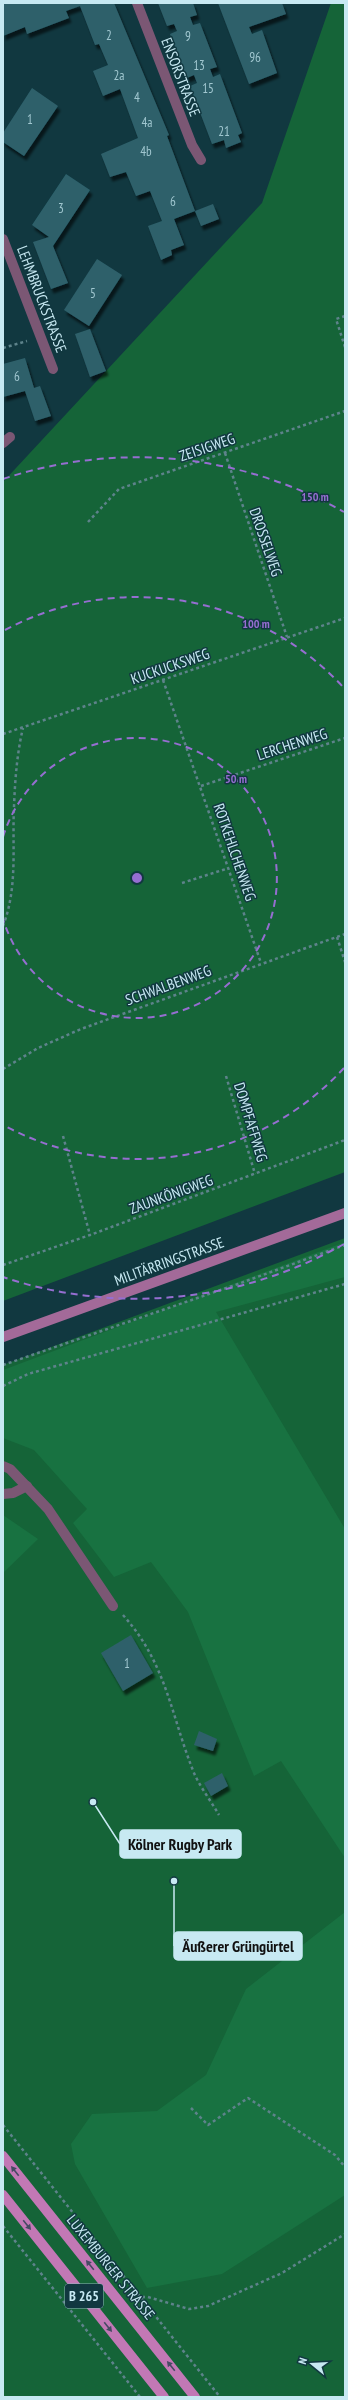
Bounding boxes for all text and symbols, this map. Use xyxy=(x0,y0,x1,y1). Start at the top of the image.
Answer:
house number: 2 xyxy=(106,27,112,44)
house number: 9 xyxy=(185,28,191,45)
street label: ENSORSTRASSE xyxy=(157,35,205,119)
house number: 96 xyxy=(249,49,261,66)
house number: 13 xyxy=(193,57,205,74)
house number: 2a xyxy=(113,67,125,84)
house number: 15 xyxy=(202,80,214,97)
house number: 4 xyxy=(134,89,140,106)
house number: 1 xyxy=(27,111,33,128)
house number: 4a xyxy=(141,114,153,131)
house number: 21 xyxy=(218,123,230,140)
house number: 4b xyxy=(140,143,152,160)
house number: 6 xyxy=(170,193,176,210)
house number: 3 xyxy=(58,200,64,217)
street label: LEHMBRUCKSTRASSE xyxy=(13,243,71,355)
house number: 5 xyxy=(90,285,96,302)
house number: 6 xyxy=(14,368,20,385)
street label: ZEISIGWEG xyxy=(177,429,237,465)
text: 150 m xyxy=(301,489,329,504)
street label: DROSSELWEG xyxy=(245,505,287,579)
text: 100 m xyxy=(242,616,270,631)
street label: KUCKUCKSWEG xyxy=(128,644,212,688)
street label: LERCHENWEG xyxy=(254,724,330,764)
text: 50 m xyxy=(225,771,247,786)
street label: ROTKEHLCHENWEG xyxy=(209,801,261,903)
centre of rings xyxy=(130,871,144,885)
street label: SCHWALBENWEG xyxy=(123,961,213,1009)
street label: DOMPFAFFWEG xyxy=(230,1080,272,1164)
street label: ZAUNKÖNIGWEG xyxy=(127,1170,215,1218)
street label: MILITÄRRINGSTRASSE xyxy=(112,1232,226,1290)
house number: 1 xyxy=(124,1655,130,1672)
callout: Kölner Rugby Park xyxy=(120,1830,241,1858)
text: Kölner Rugby Park xyxy=(128,1834,233,1854)
callout: Äußerer Grüngürtel xyxy=(174,1932,302,1960)
text: Äußerer Grüngürtel xyxy=(181,1936,294,1956)
one-way arrow xyxy=(11,2165,19,2176)
street label: LUXEMBURGER STRASSE xyxy=(63,2211,159,2323)
one-way arrow xyxy=(23,2220,32,2231)
one-way arrow xyxy=(85,2259,94,2270)
road number: B 265 xyxy=(65,2284,103,2308)
one-way arrow xyxy=(104,2322,113,2333)
north arrow xyxy=(292,2344,332,2384)
text: N xyxy=(295,2356,310,2366)
one-way arrow xyxy=(166,2361,175,2372)

